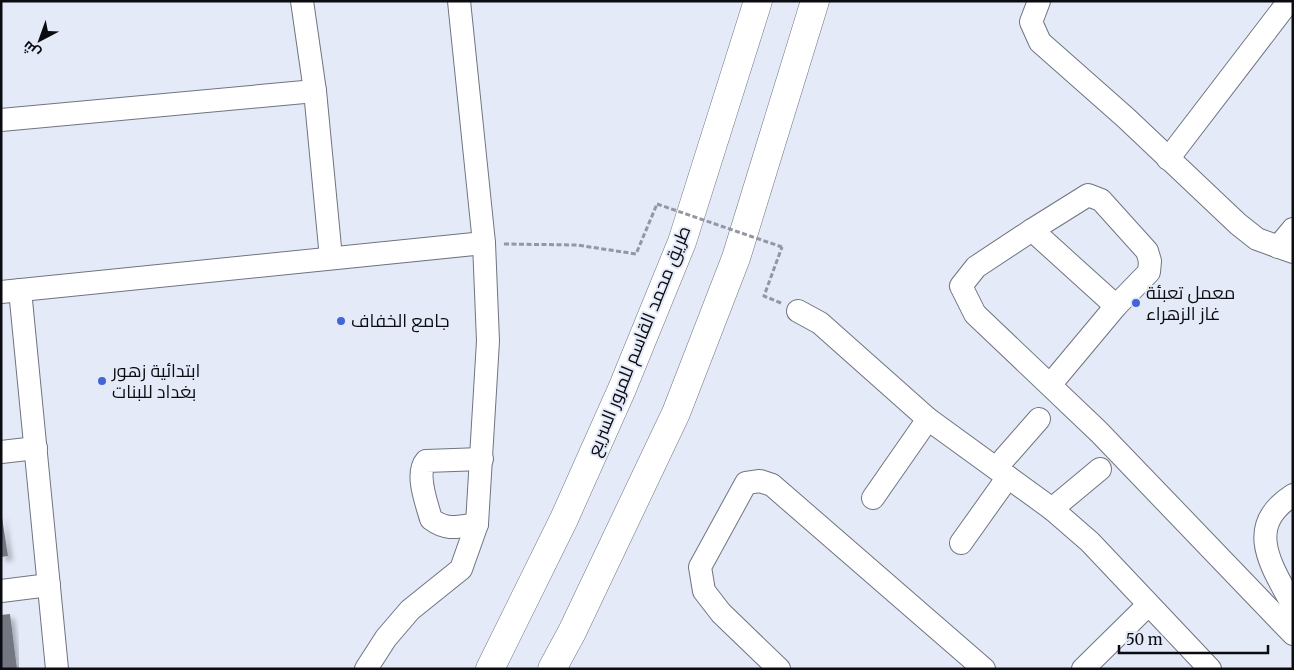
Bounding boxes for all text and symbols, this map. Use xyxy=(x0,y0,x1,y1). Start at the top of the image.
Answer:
north arrow xyxy=(15,15,65,65)
text: ش xyxy=(19,37,44,62)
street label: طريق محمد القاسم للمرور السريع xyxy=(582,222,696,460)
place label: معمل تعبئة غاز الزهراء xyxy=(1146,281,1235,325)
marker: معمل تعبئة غاز الزهراء xyxy=(1130,297,1142,309)
place label: جامع الخفاف xyxy=(351,309,450,333)
marker: جامع الخفاف xyxy=(335,315,347,327)
place label: ابتدائية زهور بغداد للبنات xyxy=(111,359,200,403)
marker: ابتدائية زهور بغداد للبنات xyxy=(96,375,108,387)
scale bar xyxy=(1119,622,1268,654)
text: 50 m xyxy=(1126,630,1163,649)

